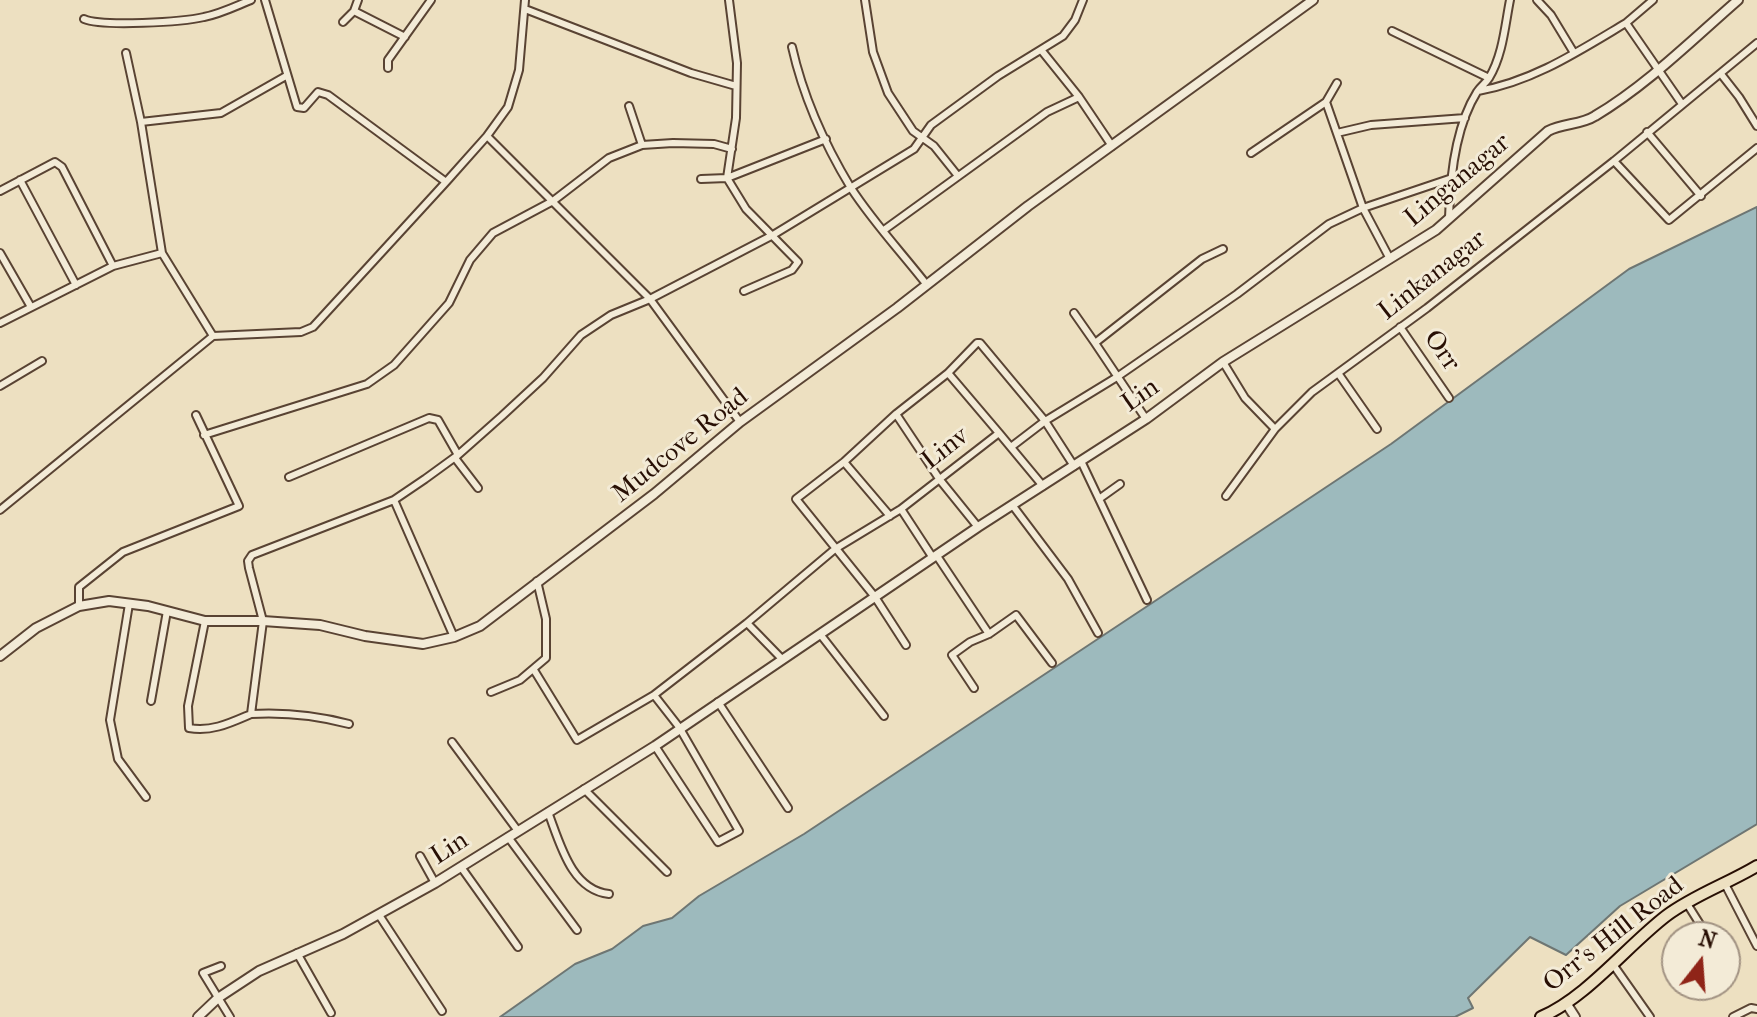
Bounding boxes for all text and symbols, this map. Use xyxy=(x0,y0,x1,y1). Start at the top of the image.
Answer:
street label: Linganagar xyxy=(1399,128,1517,234)
street label: Linkanagar xyxy=(1373,224,1493,328)
street label: Orr xyxy=(1416,325,1466,377)
street label: Lin xyxy=(1116,372,1166,420)
street label: Mudcove Road xyxy=(607,382,755,510)
street label: Linv xyxy=(916,421,976,477)
street label: Lin xyxy=(425,825,475,873)
street label: Orr’s Hill Road xyxy=(1538,871,1690,999)
north arrow xyxy=(1661,921,1741,1001)
text: N xyxy=(1696,925,1719,955)

